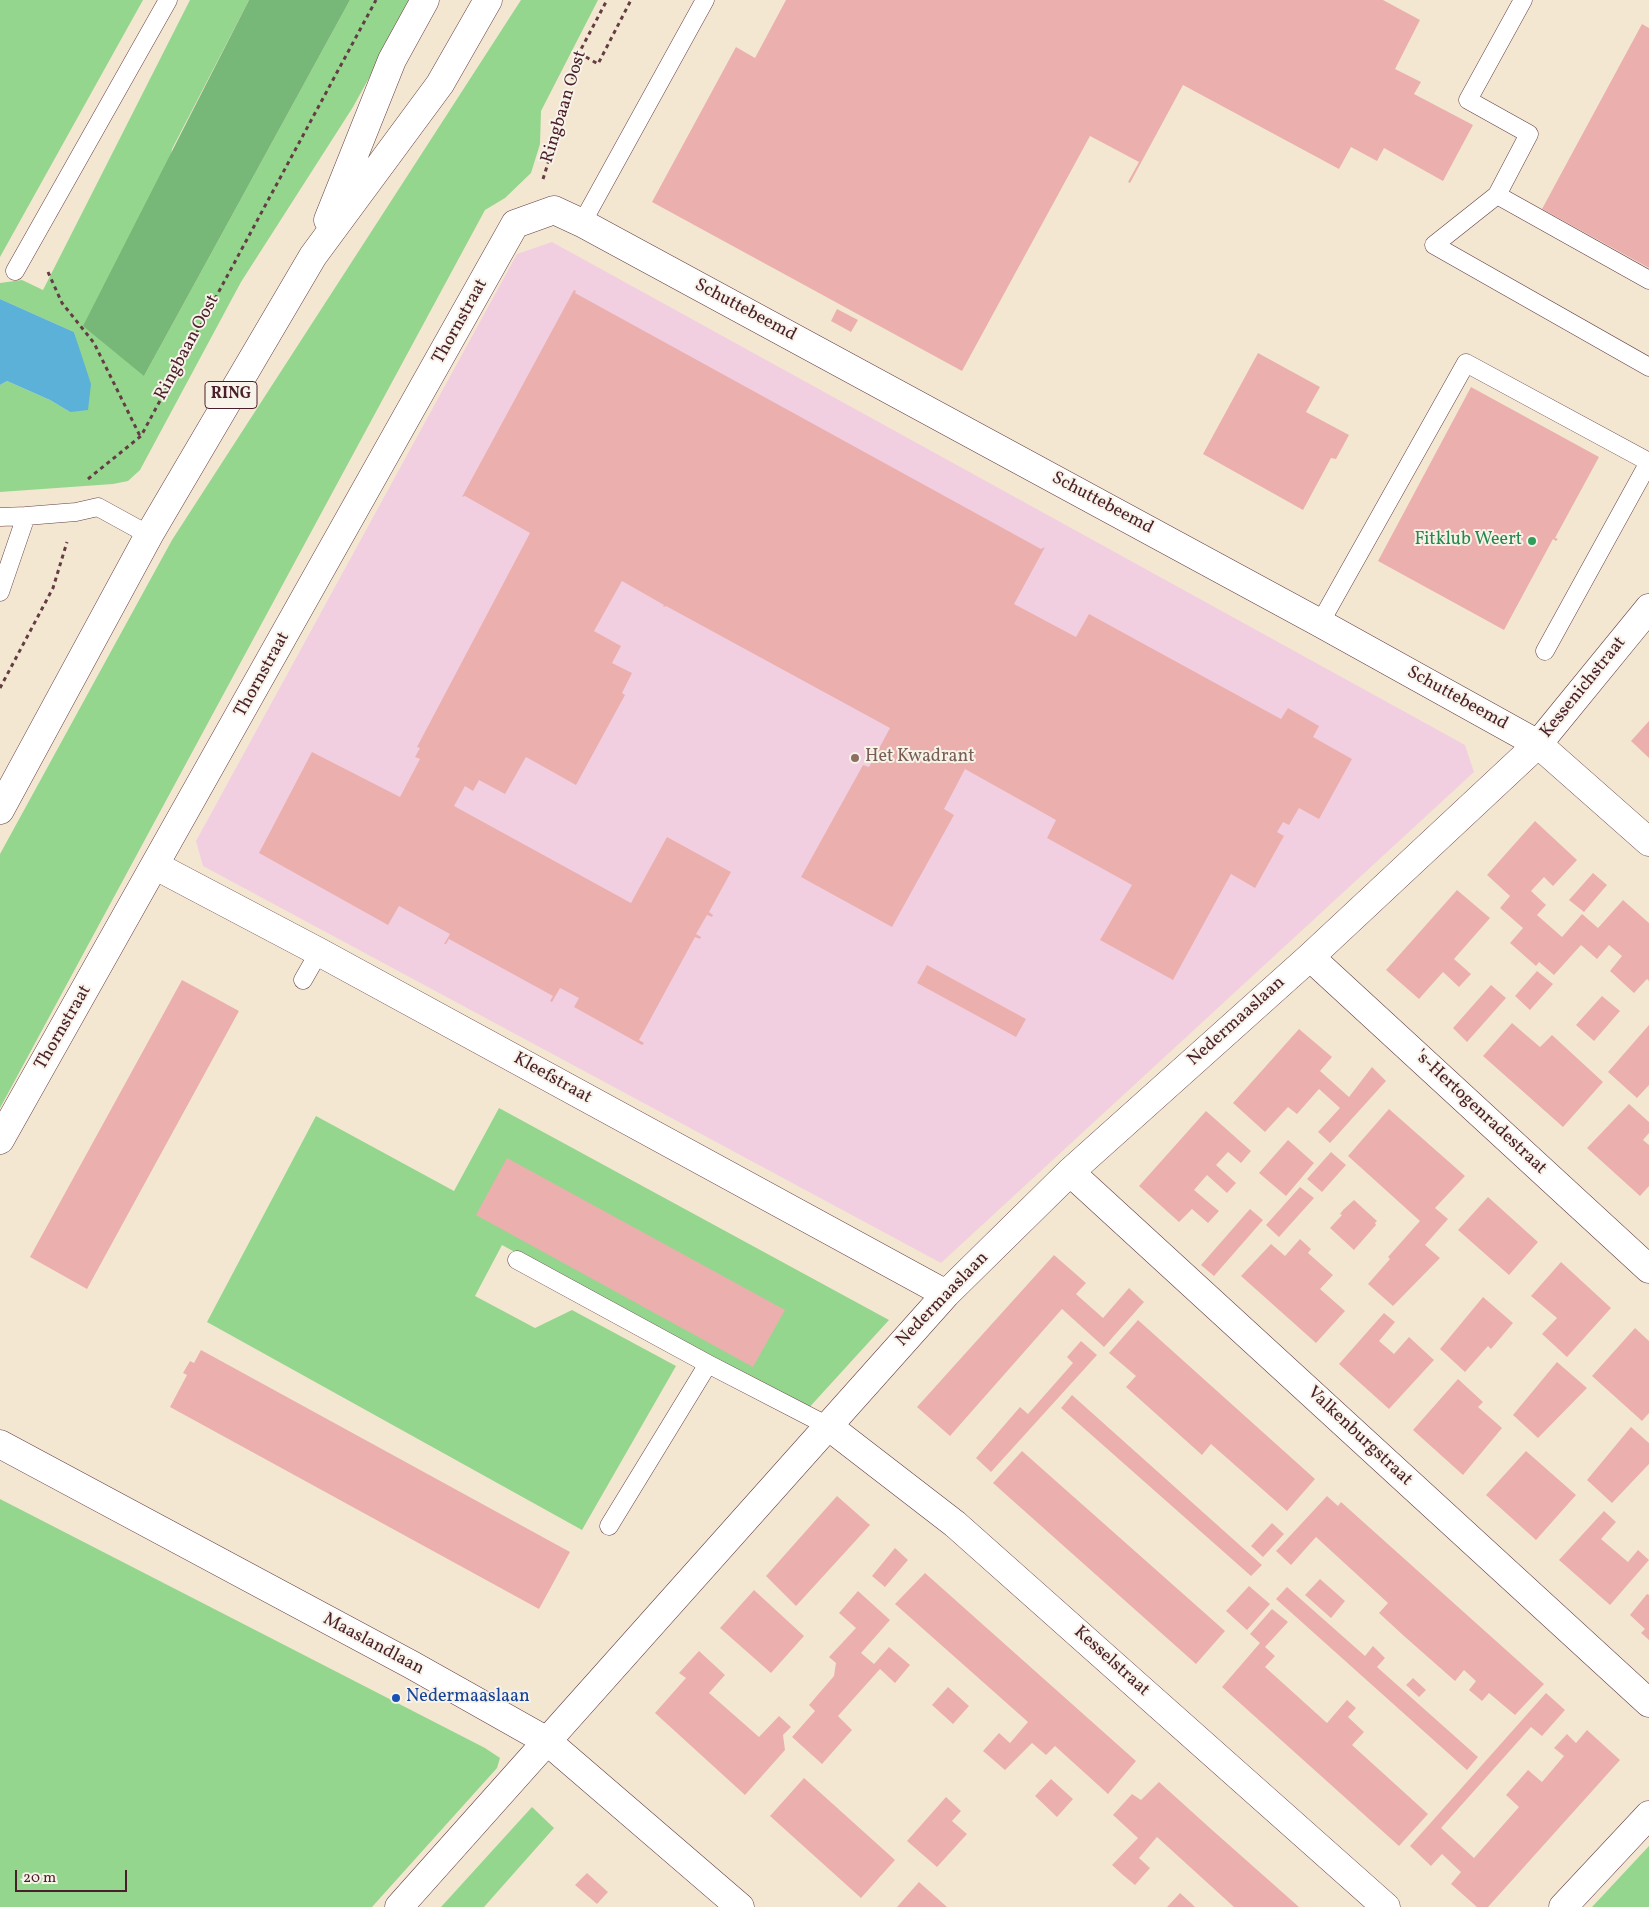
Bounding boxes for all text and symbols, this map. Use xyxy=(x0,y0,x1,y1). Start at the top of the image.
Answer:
street label: Ringbaan Oost xyxy=(538,48,592,166)
street label: Schuttebeemd xyxy=(690,275,800,347)
street label: Thornstraat xyxy=(429,276,493,368)
street label: Ringbaan Oost xyxy=(151,291,225,405)
road number: RING xyxy=(205,382,257,408)
street label: Schuttebeemd xyxy=(1047,468,1157,540)
place label: Fitklub Weert xyxy=(1414,530,1522,552)
marker: Fitklub Weert xyxy=(1526,535,1538,547)
street label: Thornstraat xyxy=(231,629,295,721)
street label: Kessenichstraat xyxy=(1537,633,1631,743)
street label: Schuttebeemd xyxy=(1403,662,1511,736)
place label: Het Kwadrant xyxy=(865,747,975,769)
marker: Het Kwadrant xyxy=(849,752,861,764)
street label: Nedermaaslaan xyxy=(1184,973,1290,1071)
street label: Thornstraat xyxy=(31,982,97,1074)
street label: 's-Hertogenradestraat xyxy=(1409,1046,1551,1180)
street label: Kleefstraat xyxy=(509,1049,595,1109)
street label: Nedermaaslaan xyxy=(892,1248,994,1352)
street label: Valkenburgstraat xyxy=(1302,1383,1416,1491)
street label: Maaslandlaan xyxy=(319,1609,427,1681)
street label: Kesselstraat xyxy=(1069,1622,1153,1702)
place label: Nedermaaslaan xyxy=(406,1687,530,1709)
marker: Nedermaaslaan xyxy=(390,1692,402,1704)
scale bar xyxy=(18,1860,130,1892)
text: 20 m xyxy=(23,1868,56,1889)

